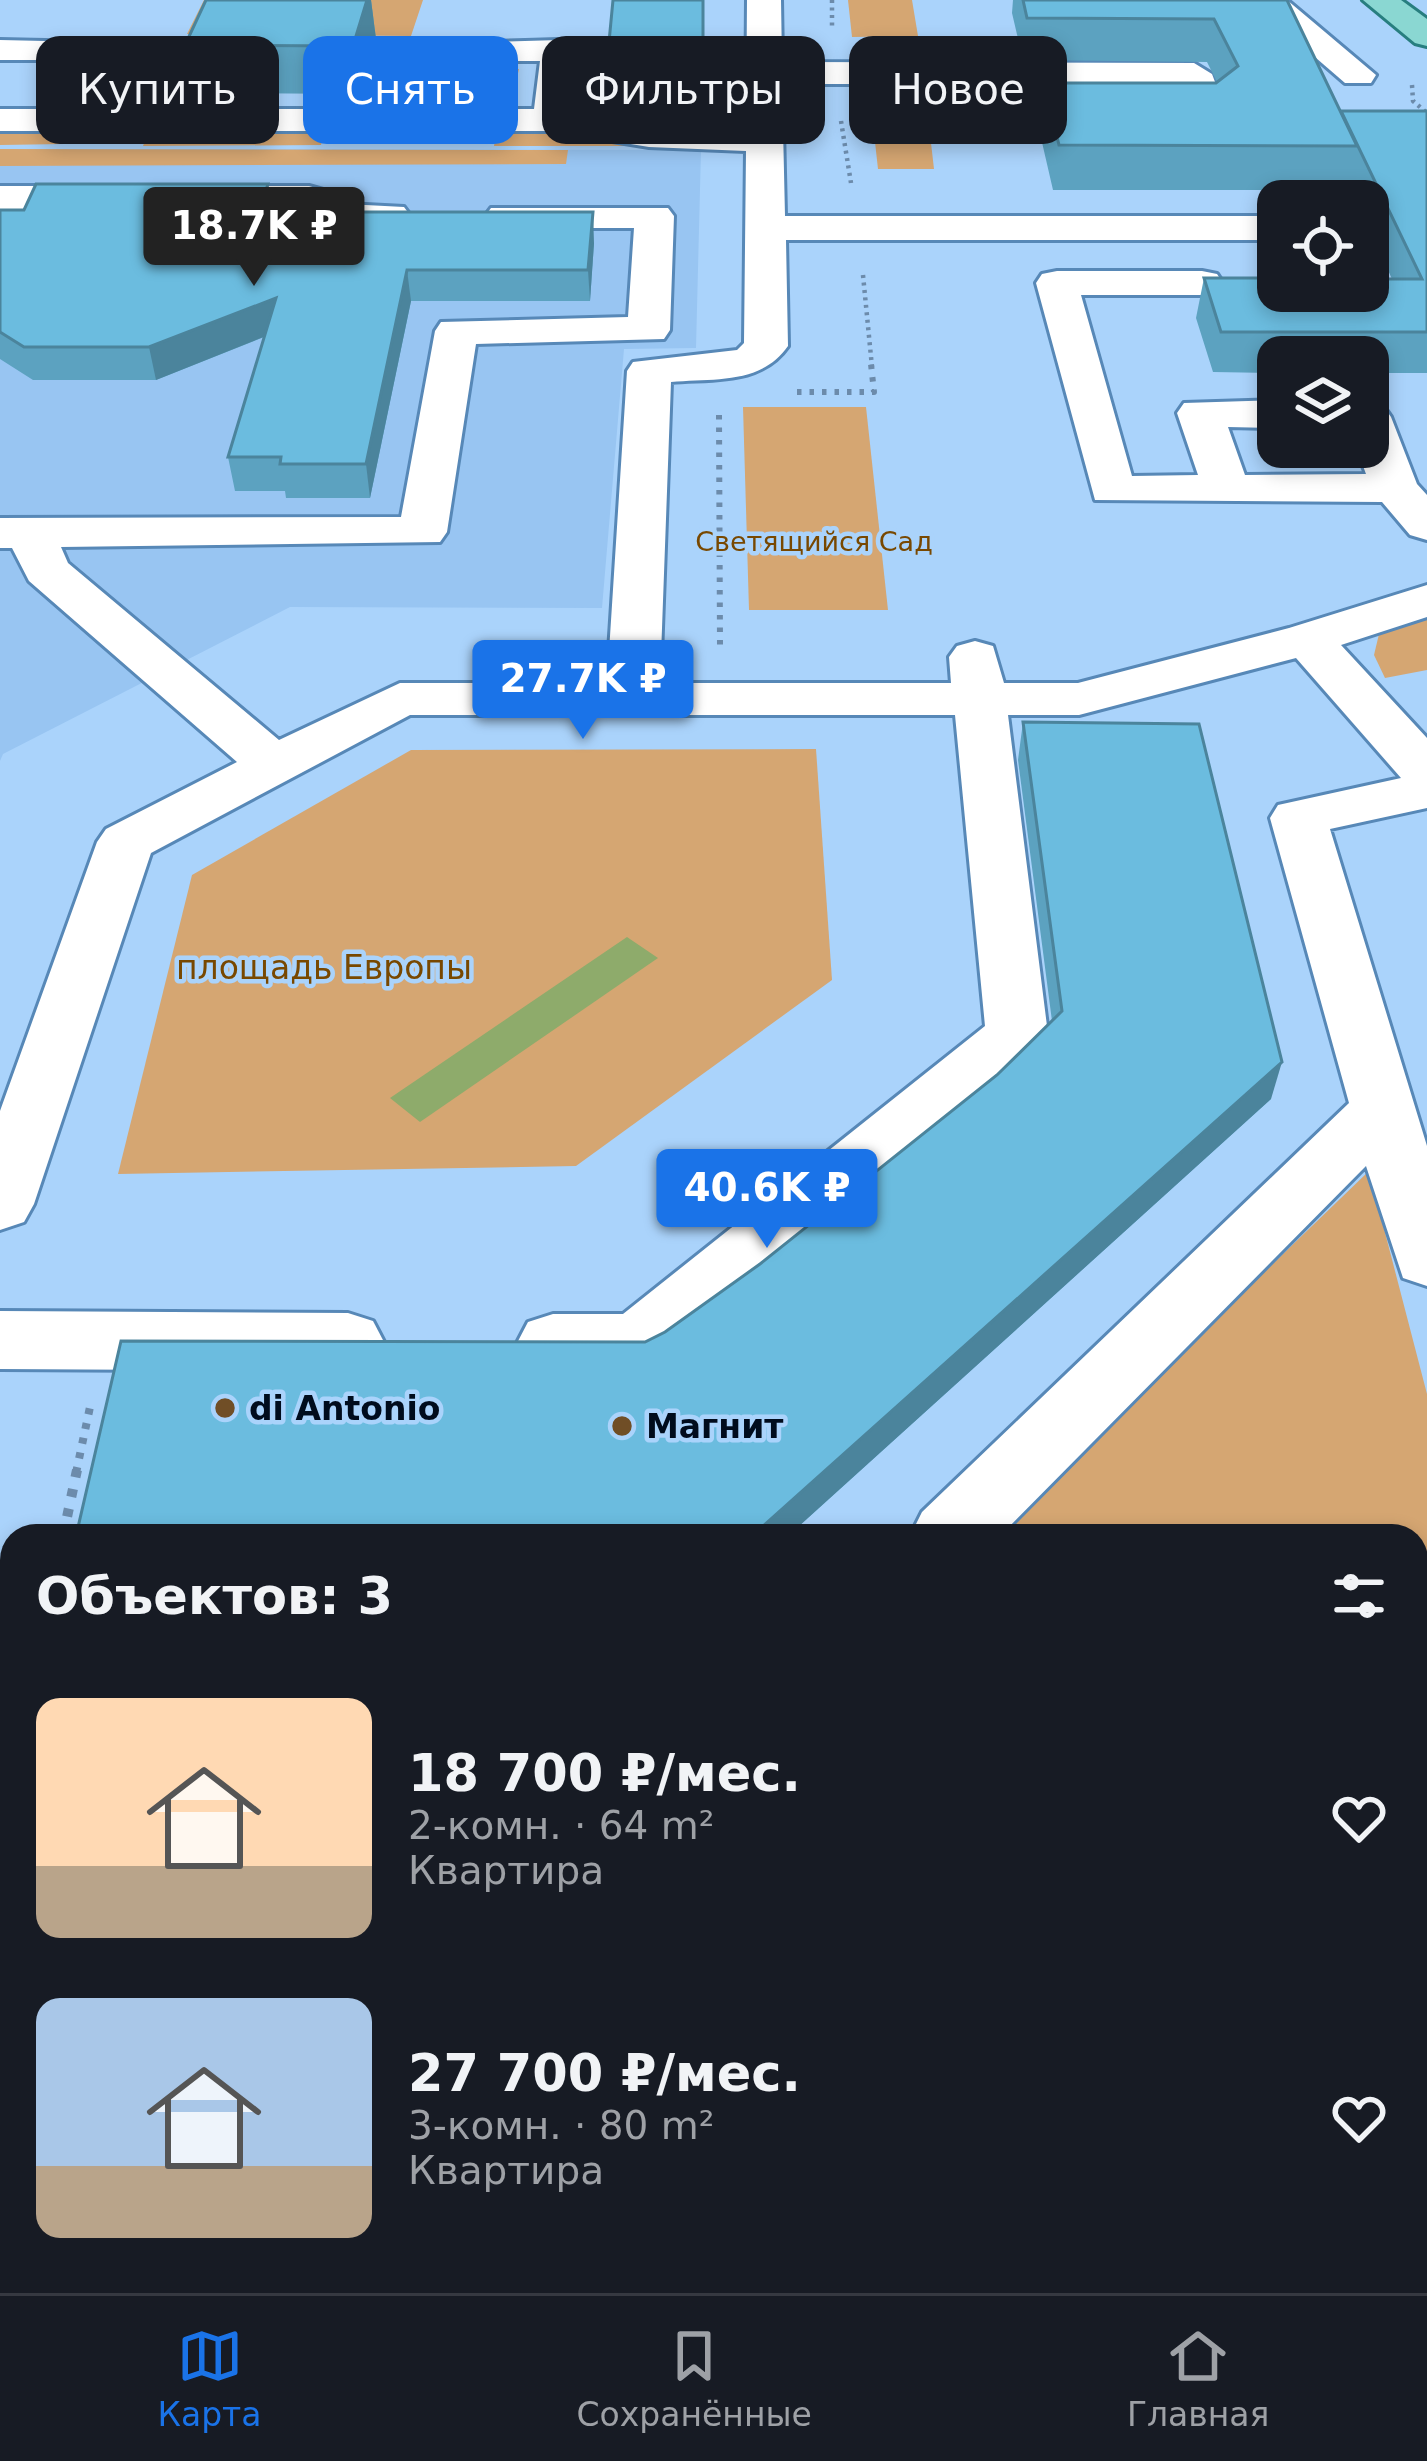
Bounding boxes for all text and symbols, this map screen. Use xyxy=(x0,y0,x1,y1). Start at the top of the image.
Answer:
chip: Купить xyxy=(36,36,279,144)
chip: Снять xyxy=(303,36,518,144)
chip: Фильтры xyxy=(542,36,825,144)
chip: Новое xyxy=(849,36,1067,144)
map controls xyxy=(1257,180,1389,468)
button: locate xyxy=(1257,180,1389,312)
pin: 18.7K ₽ xyxy=(143,187,365,289)
text: 18.7K ₽ xyxy=(170,203,338,248)
button: layers xyxy=(1257,336,1389,468)
park label: Светящийся Сад xyxy=(695,526,933,557)
pin: 27.7K ₽ xyxy=(472,640,694,742)
text: 27.7K ₽ xyxy=(499,656,667,701)
park label: площадь Европы xyxy=(176,948,472,987)
pin: 40.6K ₽ xyxy=(656,1149,878,1251)
text: 40.6K ₽ xyxy=(683,1165,851,1210)
place label: di Antonio xyxy=(249,1389,440,1428)
marker: di Antonio xyxy=(212,1395,238,1421)
place label: Магнит xyxy=(646,1407,783,1446)
marker: Магнит xyxy=(609,1413,635,1439)
icon: filters xyxy=(1326,1563,1392,1629)
text: Объектов: 3 xyxy=(36,1567,393,1626)
text: 18 700 ₽/мес. xyxy=(408,1744,801,1803)
icon: home xyxy=(132,1746,276,1890)
icon: heart xyxy=(1326,1785,1392,1851)
text: 2-комн. · 64 m² xyxy=(408,1803,714,1848)
text: Квартира xyxy=(408,1848,604,1893)
text: 27 700 ₽/мес. xyxy=(408,2044,801,2103)
icon: home xyxy=(132,2046,276,2190)
icon: heart xyxy=(1326,2085,1392,2151)
text: 3-комн. · 80 m² xyxy=(408,2103,714,2148)
text: Квартира xyxy=(408,2148,604,2193)
tab: Карта xyxy=(158,2323,262,2434)
tab: Сохранённые xyxy=(577,2323,812,2434)
tab: Главная xyxy=(1127,2323,1269,2434)

